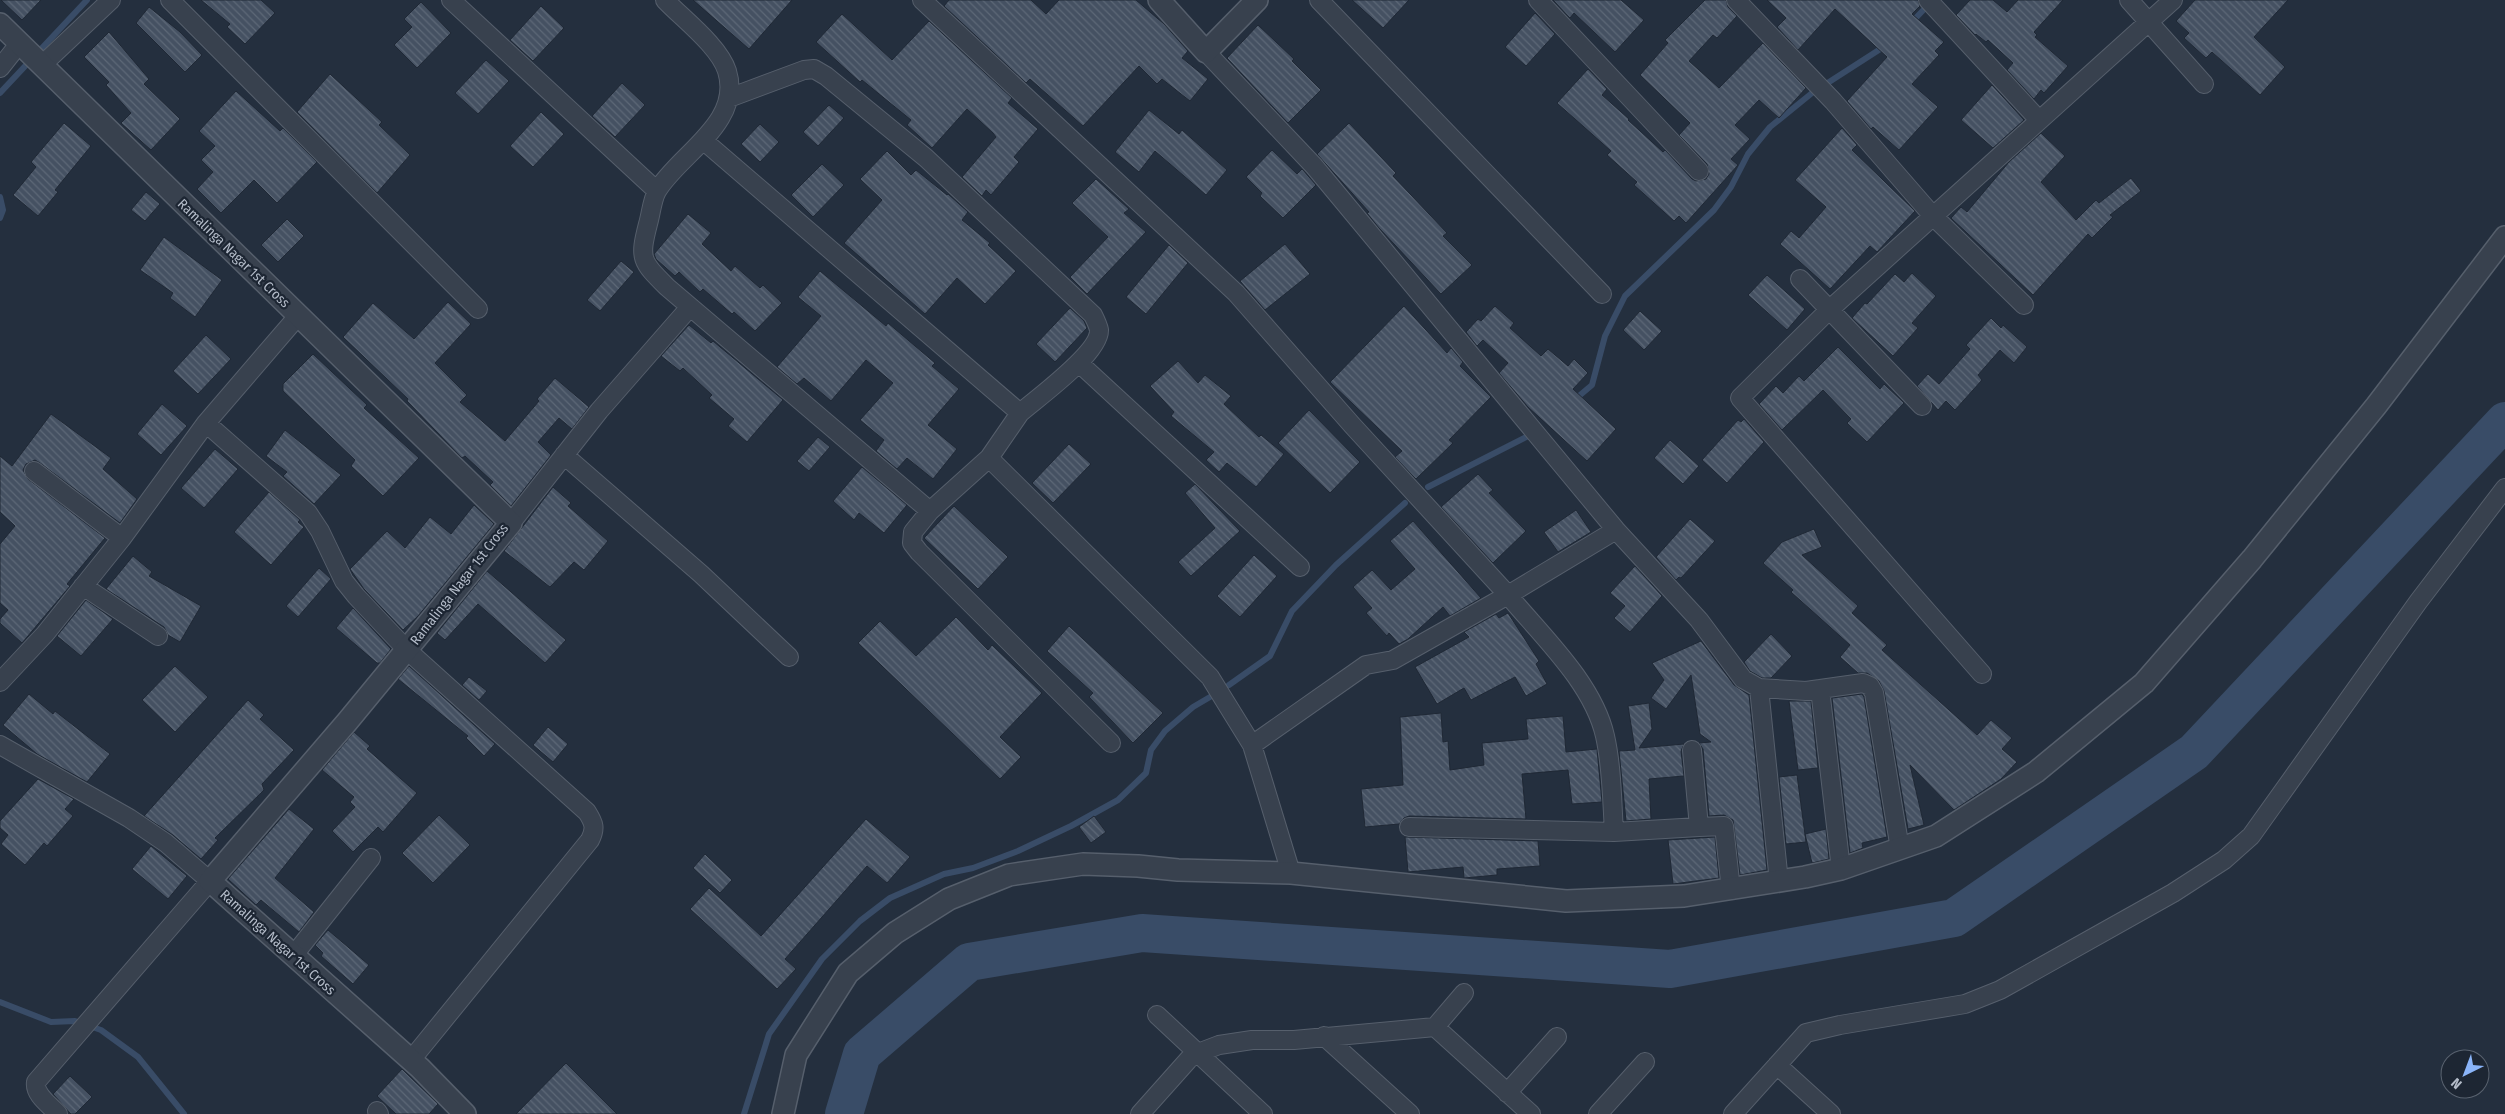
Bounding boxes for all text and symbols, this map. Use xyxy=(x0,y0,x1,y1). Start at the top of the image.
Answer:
street label: Ramalinga Nagar 1st Cross xyxy=(174,195,293,311)
street label: Ramalinga Nagar 1st Cross xyxy=(407,520,512,648)
street label: Ramalinga Nagar 1st Cross xyxy=(216,886,339,999)
north arrow xyxy=(2440,1049,2490,1099)
text: N xyxy=(2448,1074,2465,1092)

